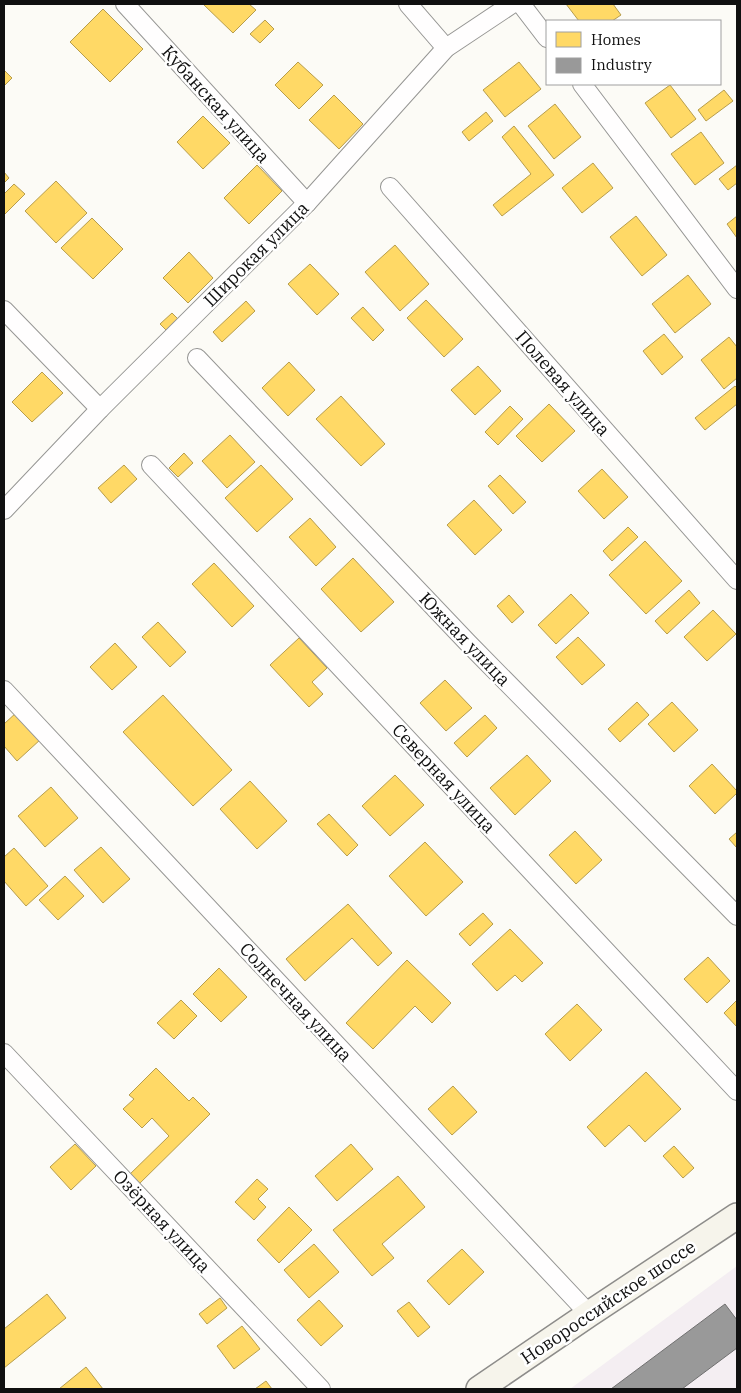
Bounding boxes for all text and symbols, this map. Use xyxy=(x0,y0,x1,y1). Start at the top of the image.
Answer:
legend xyxy=(546,20,721,85)
text: Homes xyxy=(591,30,641,49)
street label: Кубанская улица xyxy=(157,40,275,168)
text: Industry xyxy=(591,55,652,74)
street label: Широкая улица xyxy=(199,196,314,311)
street label: Полевая улица xyxy=(511,325,615,441)
street label: Южная улица xyxy=(414,587,516,691)
street label: Северная улица xyxy=(387,718,501,838)
street label: Солнечная улица xyxy=(235,938,357,1067)
street label: Озёрная улица xyxy=(108,1165,216,1277)
street label: Новороссийское шоссе xyxy=(516,1235,700,1369)

